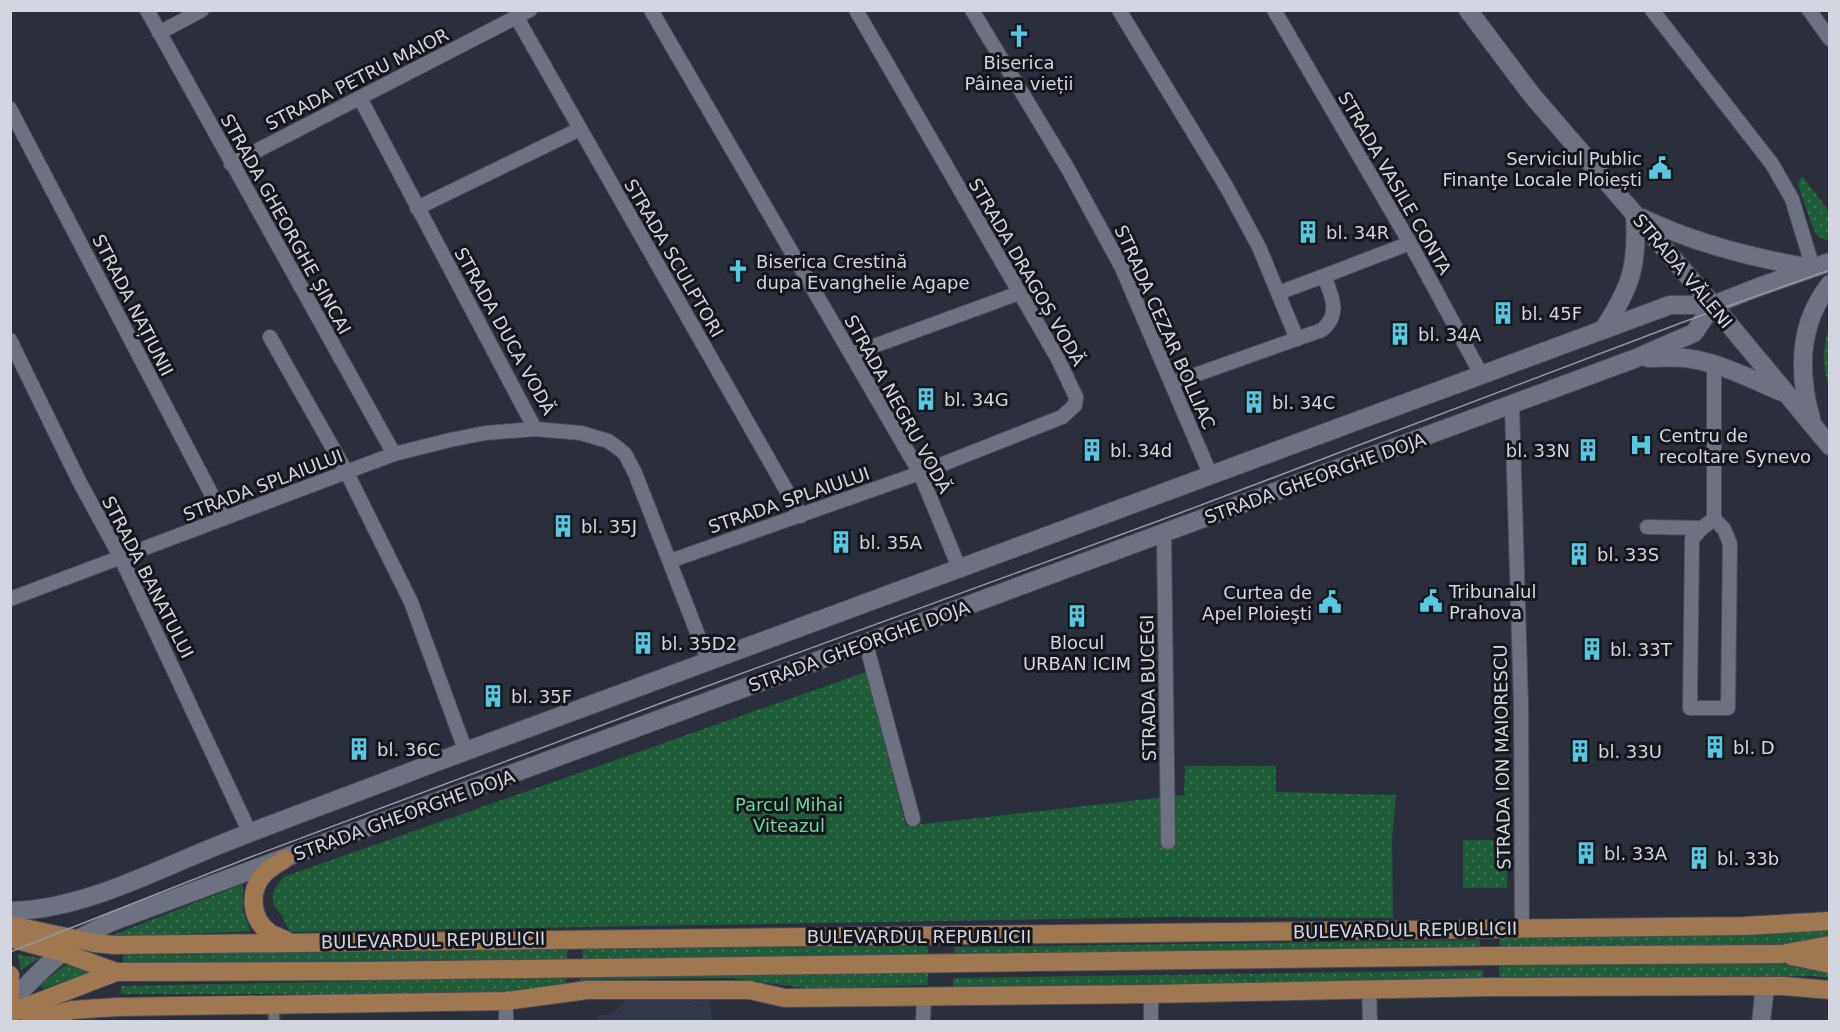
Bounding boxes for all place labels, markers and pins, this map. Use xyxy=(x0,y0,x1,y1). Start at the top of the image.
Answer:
church icon: Biserica Pâinea vieții xyxy=(1006,23,1032,49)
place label: Biserica Pâinea vieții xyxy=(964,52,1074,94)
place label: Serviciul Public Finanţe Locale Ploiești xyxy=(1442,148,1642,190)
public building icon: Serviciul Public Finanţe Locale Ploiești xyxy=(1647,155,1673,181)
building icon: bl. 34R xyxy=(1295,219,1321,245)
place label: bl. 34R xyxy=(1326,222,1389,243)
place label: Biserica Crestină dupa Evanghelie Agape xyxy=(756,251,969,293)
church icon: Biserica Crestină dupa Evanghelie Agape xyxy=(725,258,751,284)
building icon: bl. 45F xyxy=(1490,300,1516,326)
place label: bl. 45F xyxy=(1521,303,1582,324)
building icon: bl. 34A xyxy=(1387,321,1413,347)
place label: bl. 34A xyxy=(1418,324,1482,345)
building icon: bl. 34G xyxy=(913,386,939,412)
place label: bl. 34G xyxy=(944,389,1009,410)
building icon: bl. 34C xyxy=(1241,389,1267,415)
place label: bl. 34C xyxy=(1272,392,1335,413)
place label: Centru de recoltare Synevo xyxy=(1659,425,1811,467)
hospital icon: Centru de recoltare Synevo xyxy=(1628,432,1654,458)
building icon: bl. 34d xyxy=(1079,437,1105,463)
building icon: bl. 33N xyxy=(1575,437,1601,463)
place label: bl. 34d xyxy=(1110,440,1172,461)
place label: bl. 33N xyxy=(1506,440,1570,461)
building icon: bl. 35J xyxy=(550,513,576,539)
place label: bl. 35J xyxy=(581,516,637,537)
building icon: bl. 35A xyxy=(828,529,854,555)
place label: bl. 35A xyxy=(859,532,923,553)
building icon: bl. 33S xyxy=(1566,541,1592,567)
place label: bl. 33S xyxy=(1597,544,1659,565)
place label: Tribunalul Prahova xyxy=(1448,581,1536,623)
place label: Curtea de Apel Ploieşti xyxy=(1202,582,1312,624)
public building icon: Tribunalul Prahova xyxy=(1418,588,1444,614)
public building icon: Curtea de Apel Ploieşti xyxy=(1317,589,1343,615)
building icon: Blocul URBAN ICIM xyxy=(1064,603,1090,629)
building icon: bl. 35D2 xyxy=(630,630,656,656)
place label: Blocul URBAN ICIM xyxy=(1023,632,1131,674)
place label: bl. 35D2 xyxy=(661,633,737,654)
building icon: bl. 33T xyxy=(1579,636,1605,662)
place label: bl. 33T xyxy=(1610,639,1673,660)
building icon: bl. 35F xyxy=(480,683,506,709)
place label: bl. 35F xyxy=(511,686,572,707)
building icon: bl. D xyxy=(1702,734,1728,760)
building icon: bl. 36C xyxy=(346,736,372,762)
place label: bl. D xyxy=(1733,737,1775,758)
building icon: bl. 33U xyxy=(1567,738,1593,764)
place label: bl. 36C xyxy=(377,739,440,760)
place label: bl. 33U xyxy=(1598,741,1662,762)
building icon: bl. 33A xyxy=(1573,840,1599,866)
place label: bl. 33A xyxy=(1604,843,1668,864)
building icon: bl. 33b xyxy=(1686,845,1712,871)
place label: bl. 33b xyxy=(1717,848,1779,869)

